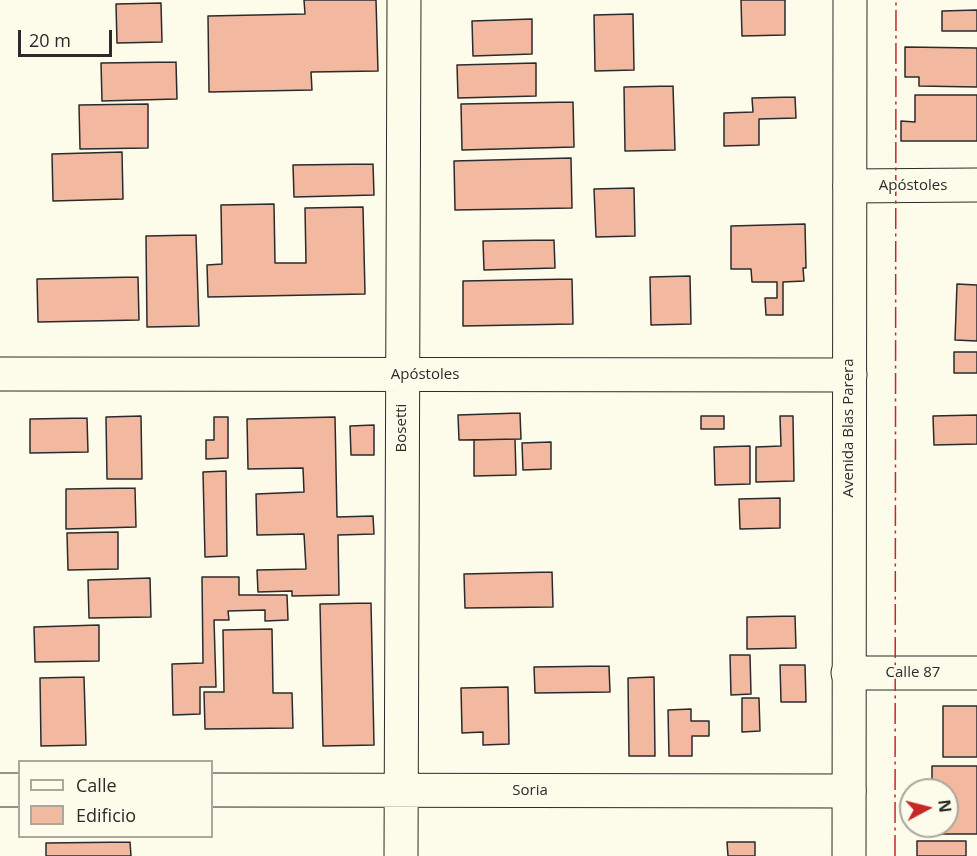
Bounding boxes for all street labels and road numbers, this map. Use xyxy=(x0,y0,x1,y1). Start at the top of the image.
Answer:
street label: Apóstoles xyxy=(879,177,947,195)
street label: Avenida Blas Parera xyxy=(840,358,858,498)
street label: Apóstoles xyxy=(391,366,459,384)
street label: Bosetti xyxy=(393,404,411,452)
street label: Calle 87 xyxy=(886,664,940,682)
street label: Soria xyxy=(512,782,548,800)

